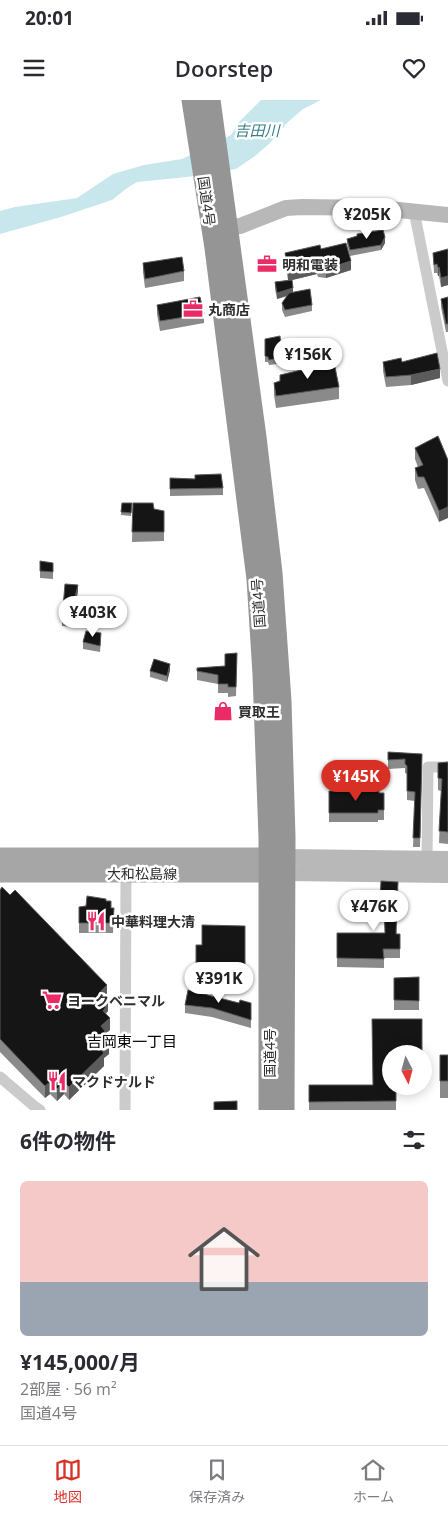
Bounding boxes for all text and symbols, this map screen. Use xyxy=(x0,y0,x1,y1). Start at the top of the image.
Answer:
text: 20:01 xyxy=(25,5,74,31)
text: Doorstep xyxy=(175,53,273,83)
icon: menu xyxy=(20,54,48,82)
icon: heart xyxy=(400,54,428,82)
water label: 吉田川 xyxy=(234,120,281,140)
street label: 国道4号 xyxy=(194,175,220,227)
pin: ¥205K xyxy=(332,198,402,240)
text: ¥205K xyxy=(343,203,391,225)
office icon: 明和電装 xyxy=(256,253,278,275)
place label: 明和電装 xyxy=(282,255,338,274)
office icon: 丸商店 xyxy=(182,298,204,320)
place label: 丸商店 xyxy=(208,300,250,319)
pin: ¥156K xyxy=(273,338,343,380)
text: ¥156K xyxy=(284,343,332,365)
street label: 国道4号 xyxy=(247,577,269,629)
pin: ¥403K xyxy=(58,596,128,638)
text: ¥403K xyxy=(69,601,117,623)
shop icon: 買取王 xyxy=(212,700,234,722)
place label: 買取王 xyxy=(238,702,280,721)
pin: ¥145K xyxy=(321,760,391,802)
text: ¥145K xyxy=(332,765,380,787)
street label: 大和松島線 xyxy=(107,864,177,883)
pin: ¥476K xyxy=(339,890,409,932)
text: ¥476K xyxy=(350,895,398,917)
restaurant icon: 中華料理大清 xyxy=(85,910,107,932)
place label: 中華料理大清 xyxy=(111,912,195,931)
pin: ¥391K xyxy=(184,962,254,1004)
text: ¥391K xyxy=(195,967,243,989)
supermarket icon: ヨークベニマル xyxy=(41,989,63,1011)
place label: ヨークベニマル xyxy=(67,991,165,1010)
street label: 国道4号 xyxy=(260,1028,279,1078)
district label: 吉岡東一丁目 xyxy=(87,1031,177,1051)
north arrow xyxy=(382,1045,432,1095)
map controls xyxy=(382,1045,432,1095)
restaurant icon: マクドナルド xyxy=(46,1070,68,1092)
place label: マクドナルド xyxy=(72,1072,156,1091)
icon: filters xyxy=(400,1126,428,1154)
text: 6件の物件 xyxy=(20,1127,116,1155)
icon: home xyxy=(179,1214,269,1304)
text: ¥145,000/月 xyxy=(20,1348,140,1376)
text: 2部屋 · 56 m² xyxy=(20,1378,117,1400)
text: 国道4号 xyxy=(20,1402,77,1424)
tab: 地図 xyxy=(54,1456,82,1506)
tab: 保存済み xyxy=(189,1456,245,1506)
tab: ホーム xyxy=(353,1456,394,1506)

